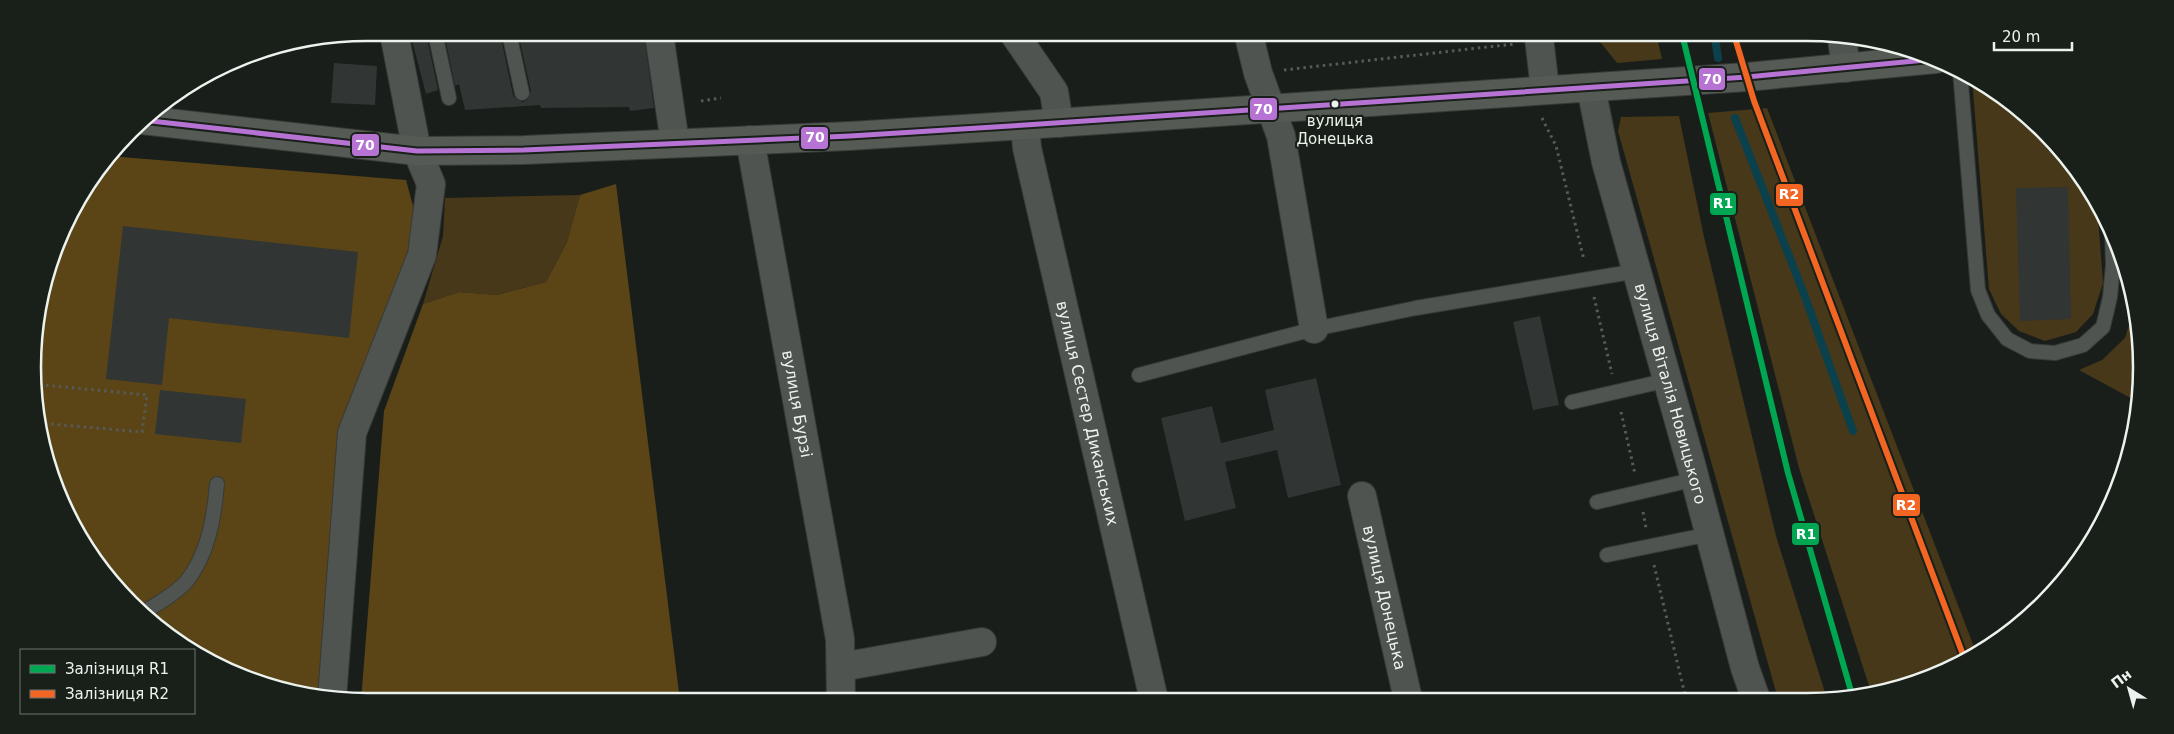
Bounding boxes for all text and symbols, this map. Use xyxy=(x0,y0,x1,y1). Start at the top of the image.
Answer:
scale bar xyxy=(1994,20,2072,52)
text: 20 m xyxy=(2002,28,2040,46)
line badge: 70 xyxy=(1698,67,1726,91)
text: 70 xyxy=(1702,71,1722,87)
line badge: 70 xyxy=(1249,97,1278,121)
marker: вулиця Донецька xyxy=(1330,99,1340,109)
text: 70 xyxy=(1253,101,1273,117)
place label: вулиця Донецька xyxy=(1296,112,1374,148)
line badge: 70 xyxy=(800,126,829,150)
text: 70 xyxy=(805,129,825,145)
line badge: 70 xyxy=(351,133,380,157)
text: 70 xyxy=(355,137,375,153)
line badge: R2 xyxy=(1775,183,1804,207)
text: R2 xyxy=(1779,186,1799,202)
line badge: R1 xyxy=(1709,192,1737,216)
text: R1 xyxy=(1713,195,1733,211)
street label: вулиця Віталія Новицького xyxy=(1631,281,1710,506)
street label: вулиця Сестер Диканських xyxy=(1052,299,1123,527)
street label: вулиця Бурзі xyxy=(778,349,816,459)
line badge: R2 xyxy=(1892,493,1921,517)
text: R2 xyxy=(1896,497,1916,513)
line badge: R1 xyxy=(1791,522,1820,546)
street label: вулиця Донецька xyxy=(1359,523,1410,672)
text: R1 xyxy=(1796,526,1816,542)
legend xyxy=(20,649,195,714)
text: Залізниця R1 xyxy=(65,660,169,678)
north arrow xyxy=(2104,664,2154,714)
text: Пн xyxy=(2108,666,2135,691)
text: Залізниця R2 xyxy=(65,685,169,703)

